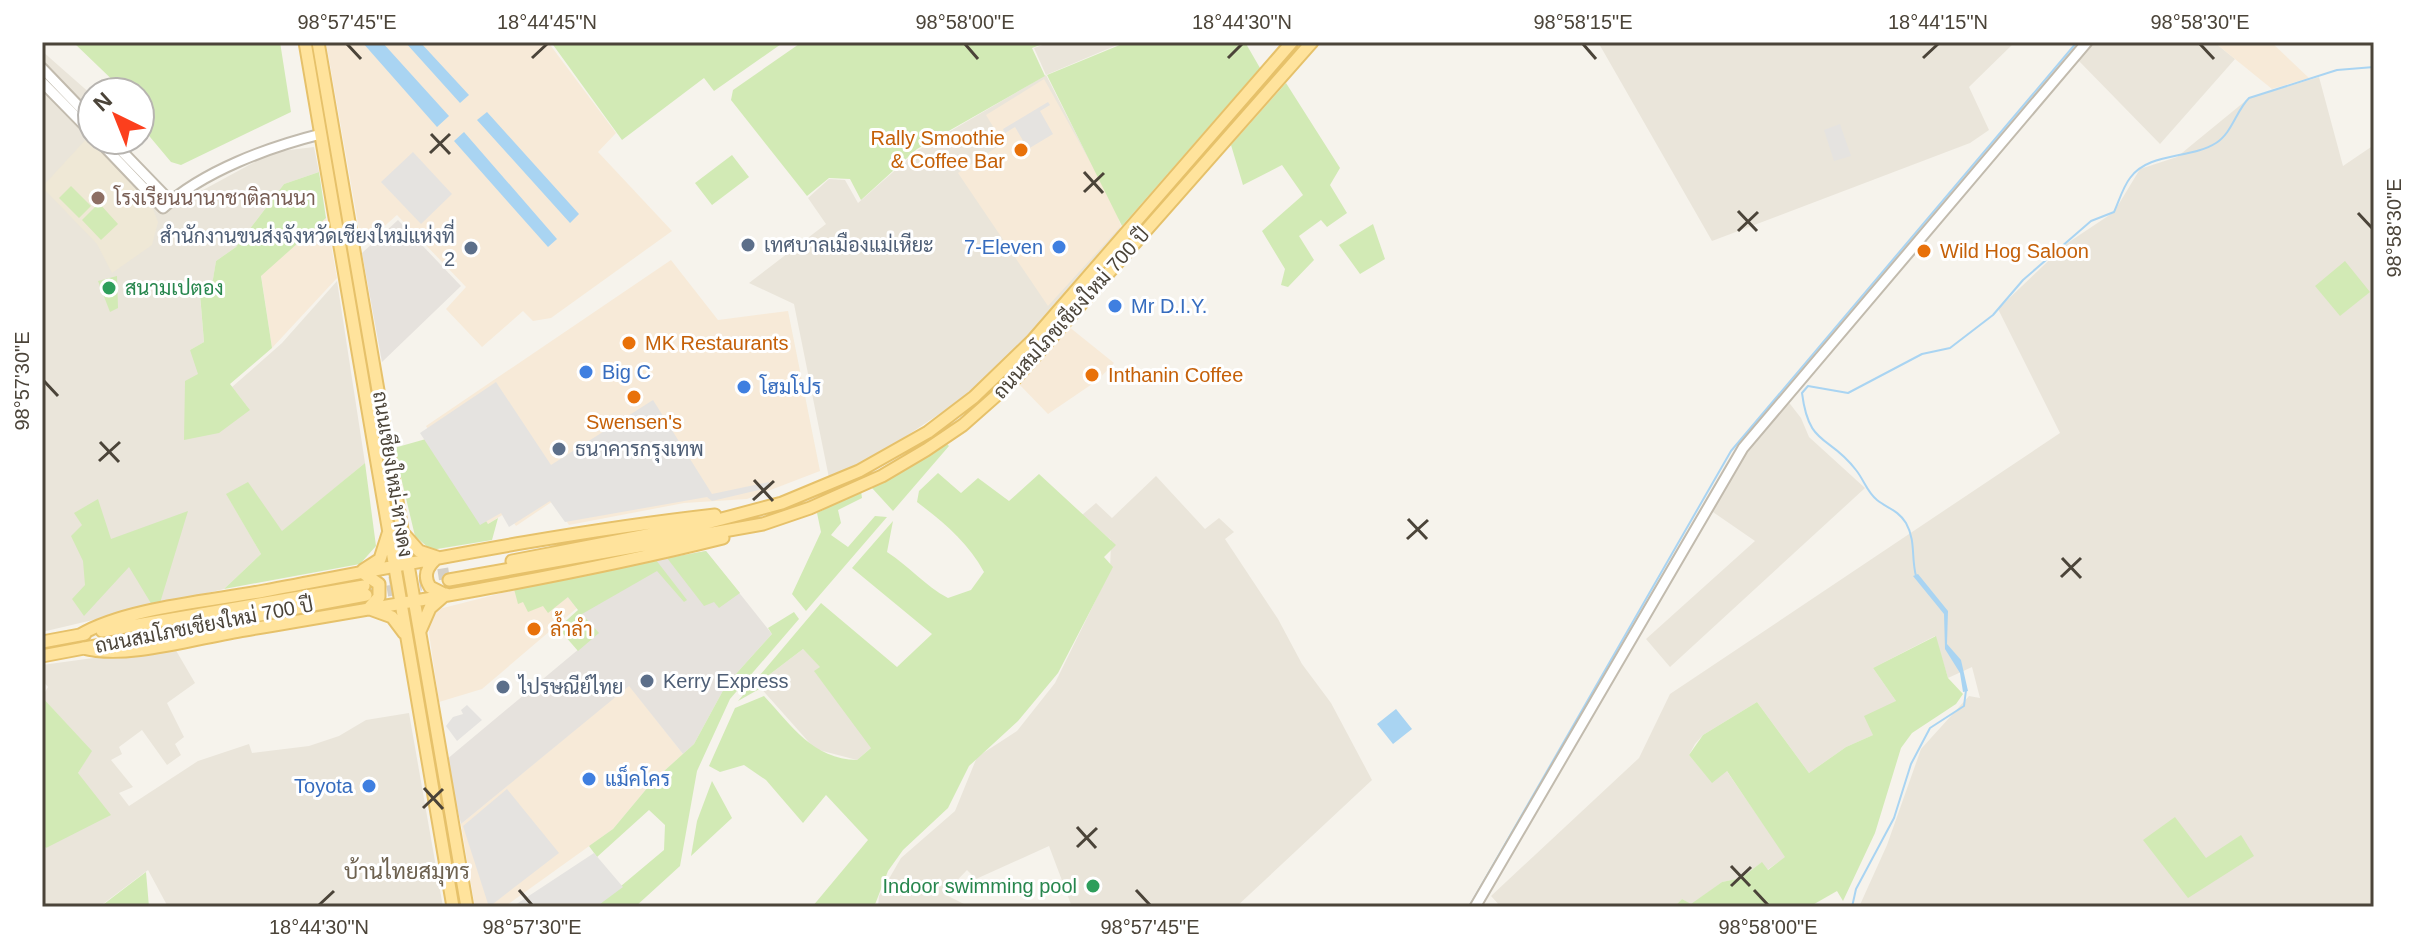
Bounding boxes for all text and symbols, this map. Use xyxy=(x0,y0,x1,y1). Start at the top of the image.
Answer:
text: 98°57'45"E xyxy=(298,11,397,33)
text: 18°44'45"N xyxy=(497,11,597,33)
text: 98°58'00"E xyxy=(916,11,1015,33)
text: 18°44'30"N xyxy=(1192,11,1292,33)
text: 98°58'15"E xyxy=(1534,11,1633,33)
text: 18°44'15"N xyxy=(1888,11,1988,33)
text: 98°58'30"E xyxy=(2151,11,2250,33)
north arrow xyxy=(76,76,156,156)
text: N xyxy=(88,87,117,116)
place label: Rally Smoothie & Coffee Bar xyxy=(870,127,1005,172)
marker: Rally Smoothie & Coffee Bar xyxy=(1012,141,1030,159)
text: 98°58'30"E xyxy=(2383,179,2405,278)
place label: โรงเรียนนานาชาติลานนา xyxy=(113,185,316,209)
marker: โรงเรียนนานาชาติลานนา xyxy=(89,189,107,207)
place label: สำนักงานขนส่งจังหวัดเชียงใหม่แห่งที่ 2 xyxy=(160,219,455,270)
street label: ถนนสมโภชเชียงใหม่ 700 ปี xyxy=(987,222,1153,403)
place label: เทศบาลเมืองแม่เหียะ xyxy=(764,231,934,256)
marker: เทศบาลเมืองแม่เหียะ xyxy=(739,236,757,254)
place label: 7-Eleven xyxy=(964,236,1043,258)
marker: 7-Eleven xyxy=(1050,238,1068,256)
marker: สำนักงานขนส่งจังหวัดเชียงใหม่แห่งที่ 2 xyxy=(462,239,480,257)
place label: Wild Hog Saloon xyxy=(1940,240,2089,262)
marker: Wild Hog Saloon xyxy=(1915,242,1933,260)
place label: สนามเปตอง xyxy=(125,277,224,299)
marker: สนามเปตอง xyxy=(100,279,118,297)
place label: Mr D.I.Y. xyxy=(1131,295,1207,317)
marker: Mr D.I.Y. xyxy=(1106,297,1124,315)
text: 98°57'30"E xyxy=(11,332,33,431)
place label: MK Restaurants xyxy=(645,332,788,354)
marker: MK Restaurants xyxy=(620,334,638,352)
place label: Big C xyxy=(602,361,651,383)
marker: Big C xyxy=(577,363,595,381)
place label: Inthanin Coffee xyxy=(1108,364,1243,386)
marker: Inthanin Coffee xyxy=(1083,366,1101,384)
place label: โฮมโปร xyxy=(759,374,822,398)
marker: โฮมโปร xyxy=(735,378,753,396)
marker: Swensen's xyxy=(625,388,643,406)
street label: ถนนเชียงใหม่-หางดง xyxy=(369,389,419,558)
place label: Swensen's xyxy=(586,411,682,433)
place label: ธนาคารกรุงเทพ xyxy=(575,438,704,463)
marker: ธนาคารกรุงเทพ xyxy=(550,440,568,458)
street label: ถนนสมโภชเชียงใหม่ 700 ปี xyxy=(93,591,315,657)
place label: ล้ำลำ xyxy=(550,611,593,640)
marker: ล้ำลำ xyxy=(525,620,543,638)
place label: Kerry Express xyxy=(663,670,789,692)
marker: Kerry Express xyxy=(638,672,656,690)
place label: ไปรษณีย์ไทย xyxy=(517,673,624,698)
marker: ไปรษณีย์ไทย xyxy=(494,678,512,696)
place label: แม็คโคร xyxy=(605,764,670,790)
marker: แม็คโคร xyxy=(580,770,598,788)
place label: Toyota xyxy=(294,775,354,797)
marker: Toyota xyxy=(360,777,378,795)
district label: บ้านไทยสมุทร xyxy=(344,857,470,887)
place label: Indoor swimming pool xyxy=(882,875,1077,897)
marker: Indoor swimming pool xyxy=(1084,877,1102,895)
text: 18°44'30"N xyxy=(269,916,369,938)
text: 98°57'30"E xyxy=(483,916,582,938)
text: 98°57'45"E xyxy=(1101,916,1200,938)
text: 98°58'00"E xyxy=(1719,916,1818,938)

